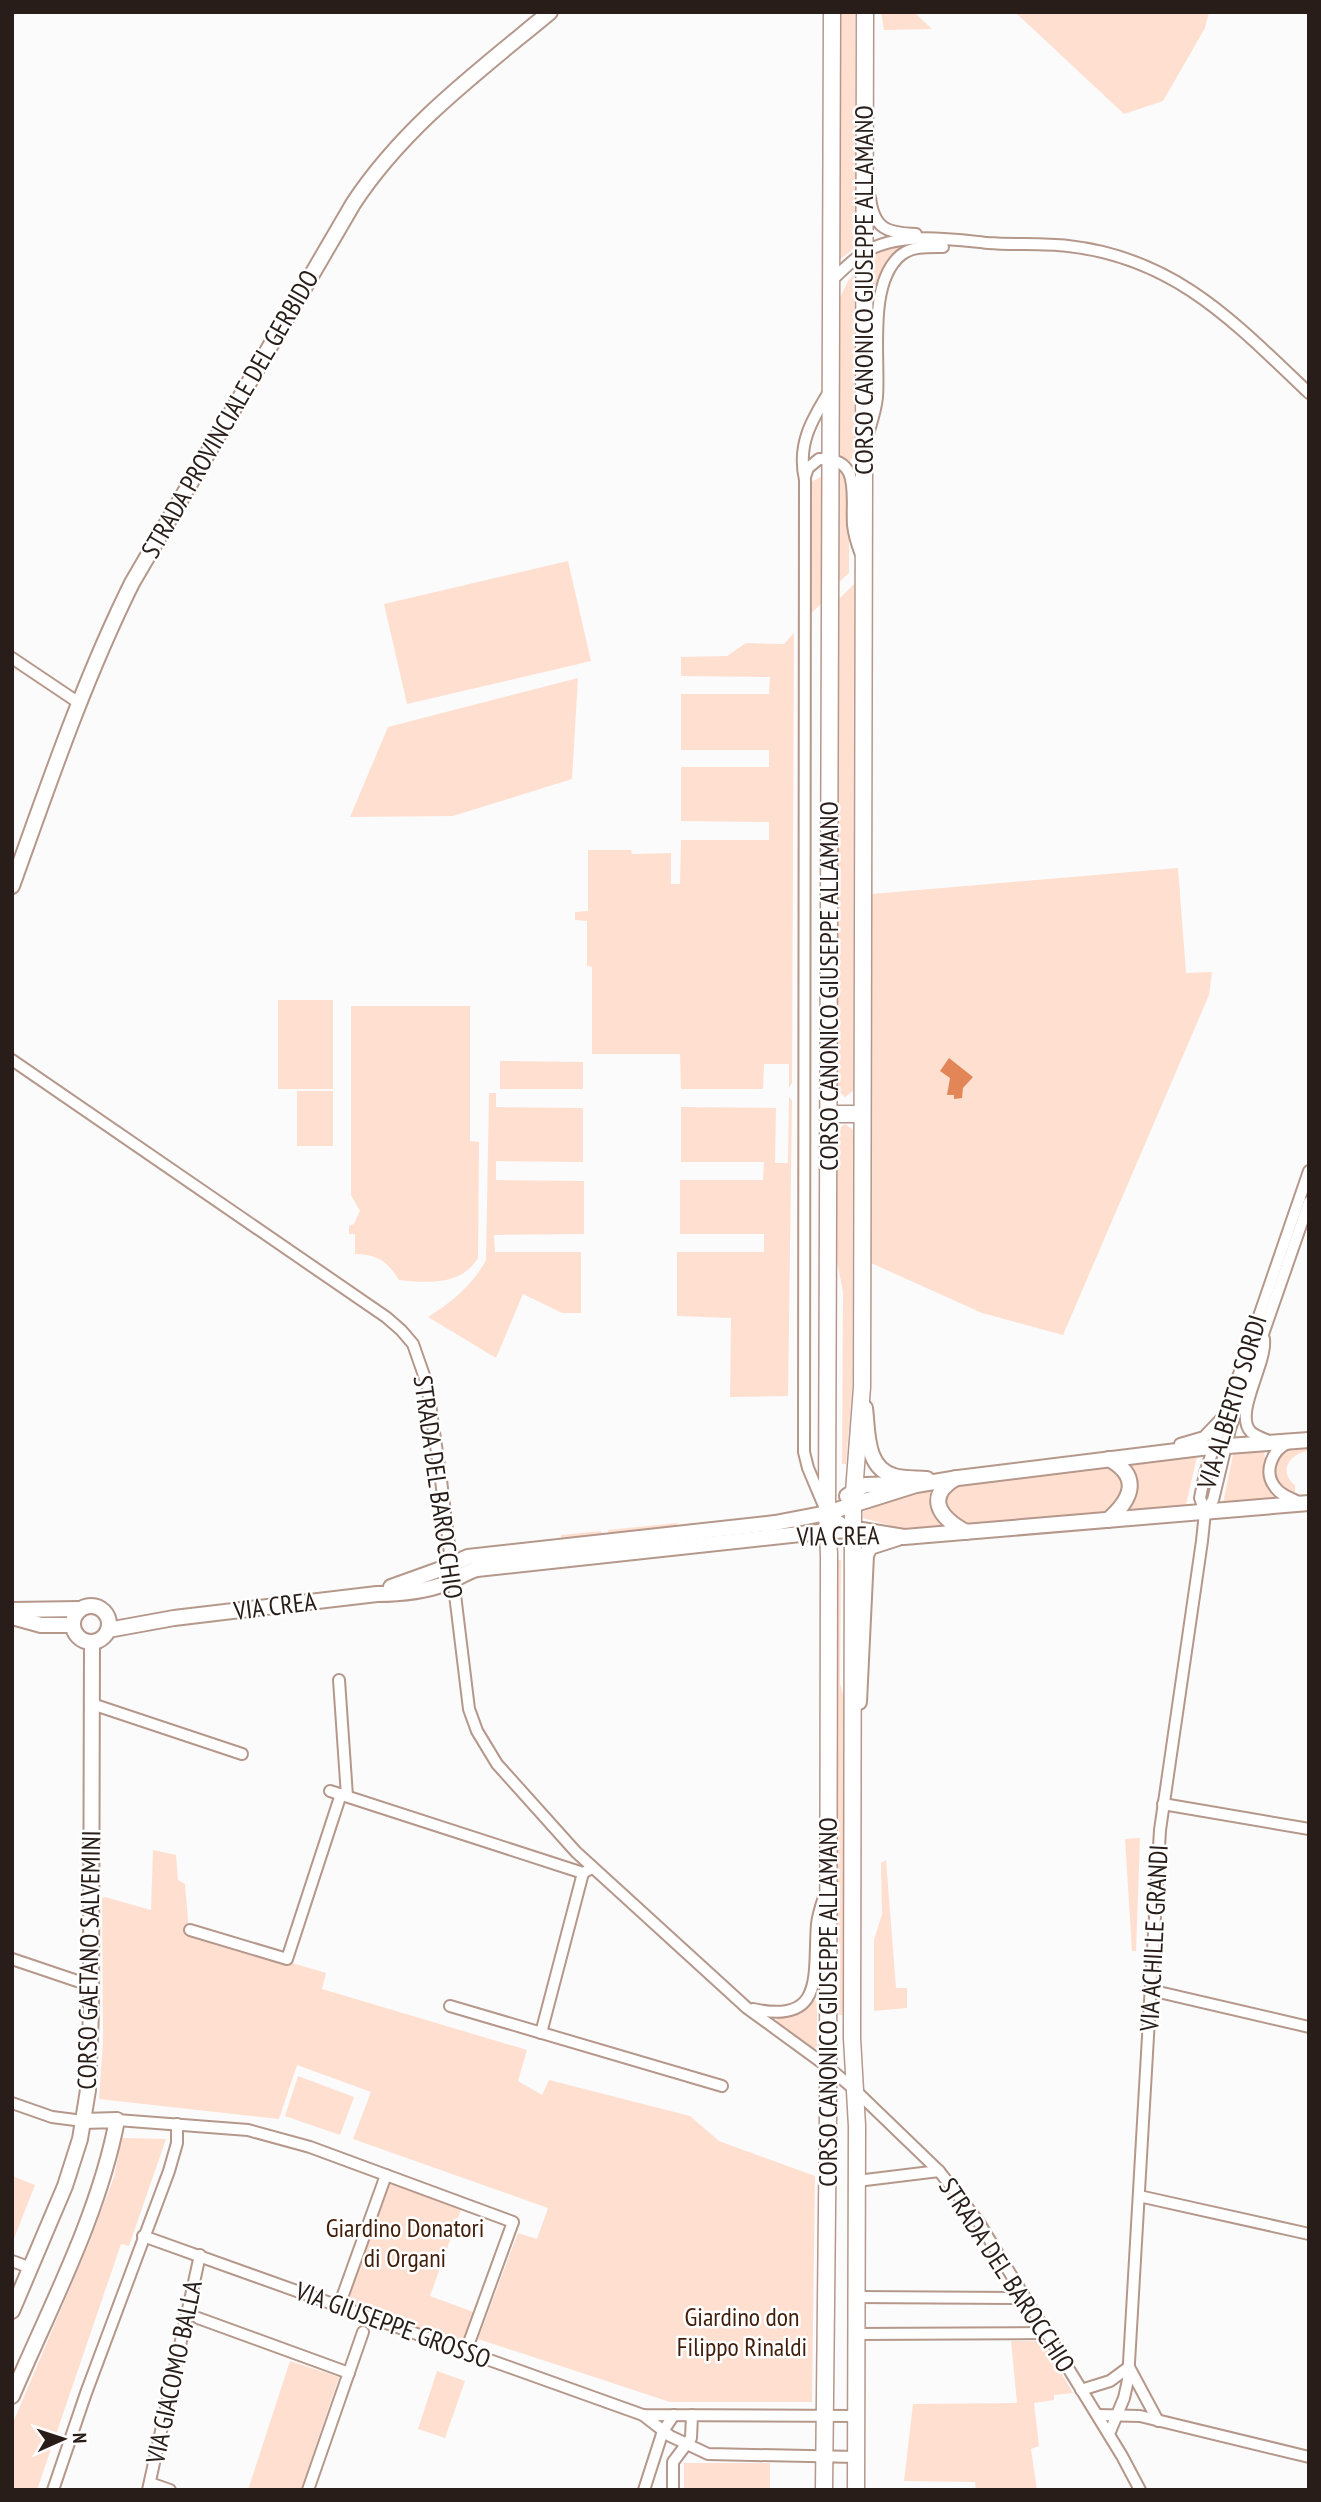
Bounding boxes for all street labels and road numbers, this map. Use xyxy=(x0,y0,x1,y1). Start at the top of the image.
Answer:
street label: CORSO CANONICO GIUSEPPE ALLAMANO xyxy=(847,105,880,475)
street label: STRADA PROVINCIALE DEL GERBIDO xyxy=(134,264,326,564)
street label: CORSO CANONICO GIUSEPPE ALLAMANO xyxy=(812,801,845,1171)
street label: VIA ALBERTO SORDI xyxy=(1189,1311,1274,1494)
street label: STRADA DEL BAROCCHIO xyxy=(406,1373,471,1601)
street label: VIA CREA xyxy=(795,1518,880,1553)
street label: VIA CREA xyxy=(231,1584,319,1627)
street label: CORSO CANONICO GIUSEPPE ALLAMANO xyxy=(811,1817,844,2187)
street label: CORSO GAETANO SALVEMINI xyxy=(70,1830,107,2090)
street label: VIA ACHILLE GRANDI xyxy=(1132,1844,1175,2033)
street label: STRADA DEL BAROCCHIO xyxy=(932,2171,1083,2378)
street label: VIA GIUSEPPE GROSSO xyxy=(290,2274,495,2375)
street label: VIA GIACOMO BALLA xyxy=(138,2277,209,2467)

